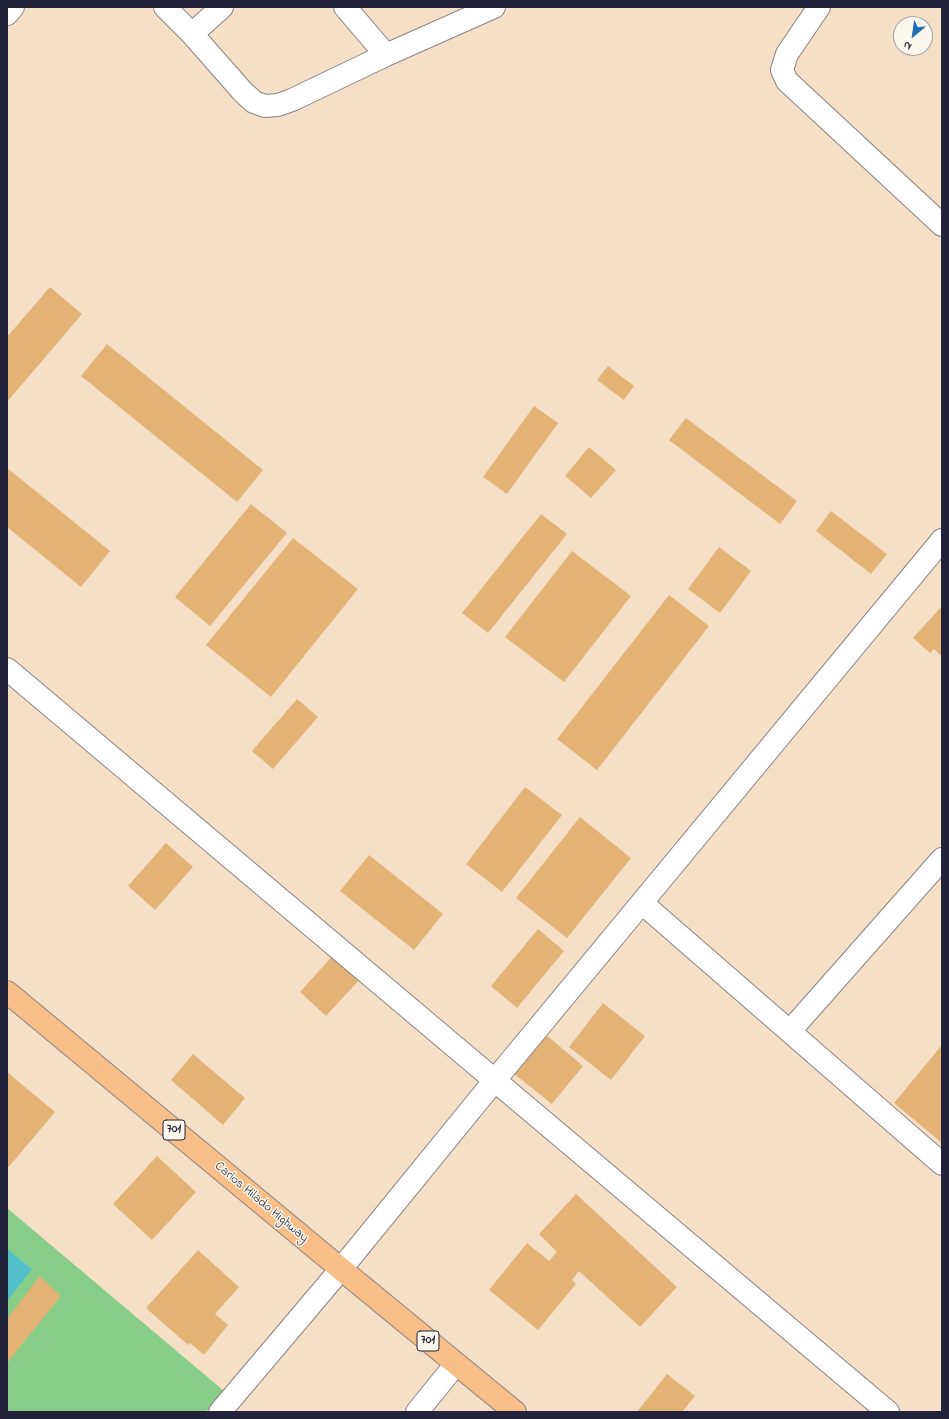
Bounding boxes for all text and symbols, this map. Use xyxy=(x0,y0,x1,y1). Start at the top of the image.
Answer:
north arrow xyxy=(893,16,933,56)
text: N xyxy=(901,37,915,54)
road number: 701 xyxy=(163,1120,185,1140)
street label: Carlos Hilado Highway xyxy=(211,1159,311,1247)
road number: 701 xyxy=(417,1331,439,1351)

